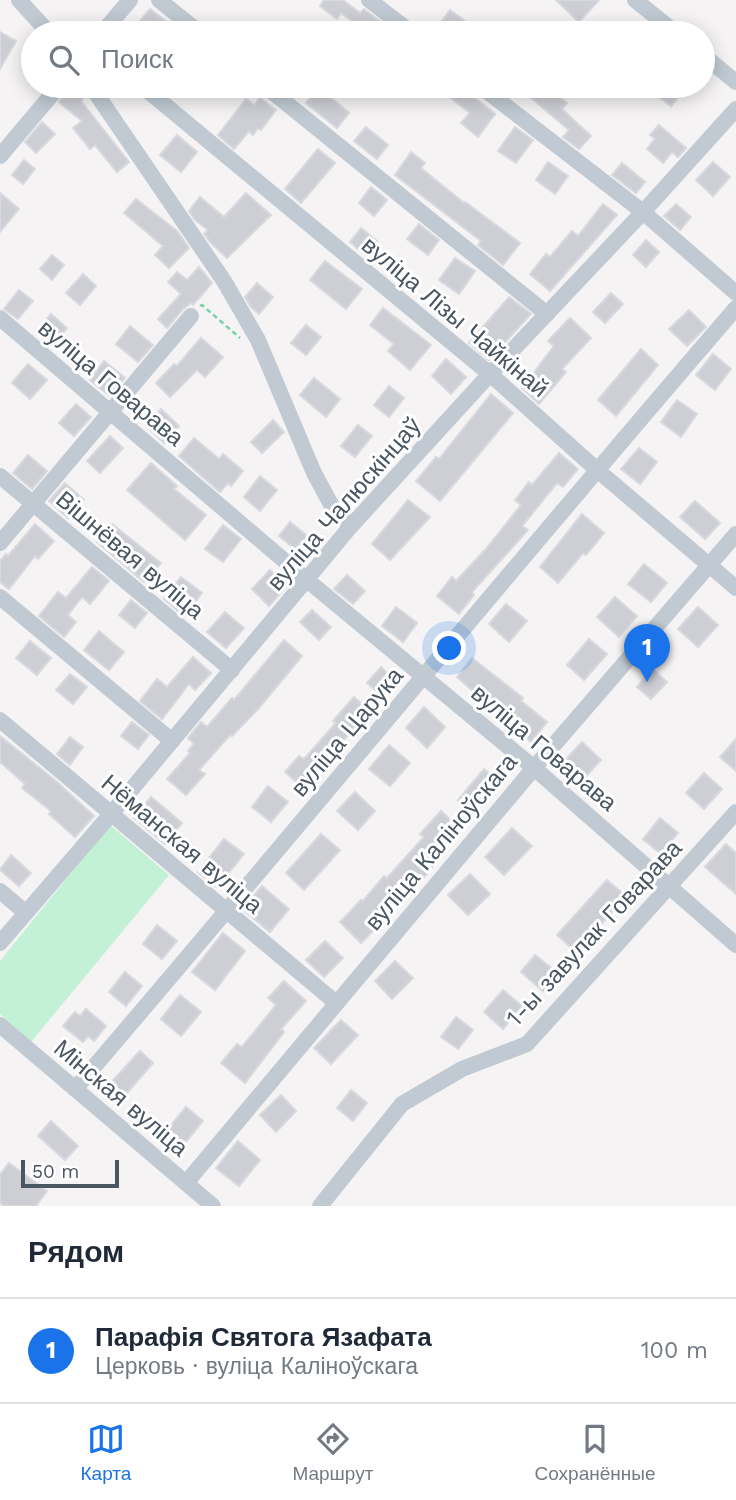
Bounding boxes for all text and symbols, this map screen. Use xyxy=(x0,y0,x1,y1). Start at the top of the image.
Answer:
search box xyxy=(21,21,715,98)
icon: search xyxy=(45,41,83,79)
text: Поиск xyxy=(101,44,173,74)
street label: вуліца Лізы Чайкінай xyxy=(356,231,554,403)
street label: вуліца Говарава xyxy=(33,314,190,452)
street label: вуліца Чалюскінцаў xyxy=(261,412,427,596)
street label: Вішнёвая вуліца xyxy=(50,485,210,625)
pin: 1 xyxy=(624,624,670,682)
your location xyxy=(432,631,466,665)
street label: вуліца Царука xyxy=(285,661,409,802)
street label: вуліца Говарава xyxy=(466,679,623,817)
street label: вуліца Каліноўскага xyxy=(359,748,523,936)
street label: Нёманская вуліца xyxy=(96,769,269,920)
street label: 1-ы завулак Говарава xyxy=(500,834,688,1032)
street label: Мінская вуліца xyxy=(48,1034,194,1163)
scale bar xyxy=(21,1157,119,1189)
text: 50 m xyxy=(32,1160,79,1183)
text: Рядом xyxy=(28,1234,124,1269)
text: Парафія Святога Язафата xyxy=(95,1322,432,1352)
text: 1 xyxy=(46,1337,56,1364)
text: 100 m xyxy=(641,1337,708,1364)
text: Церковь · вуліца Каліноўскага xyxy=(95,1353,418,1380)
tab: Карта xyxy=(81,1420,131,1485)
tab: Маршрут xyxy=(292,1420,373,1485)
tab: Сохранённые xyxy=(534,1420,655,1485)

